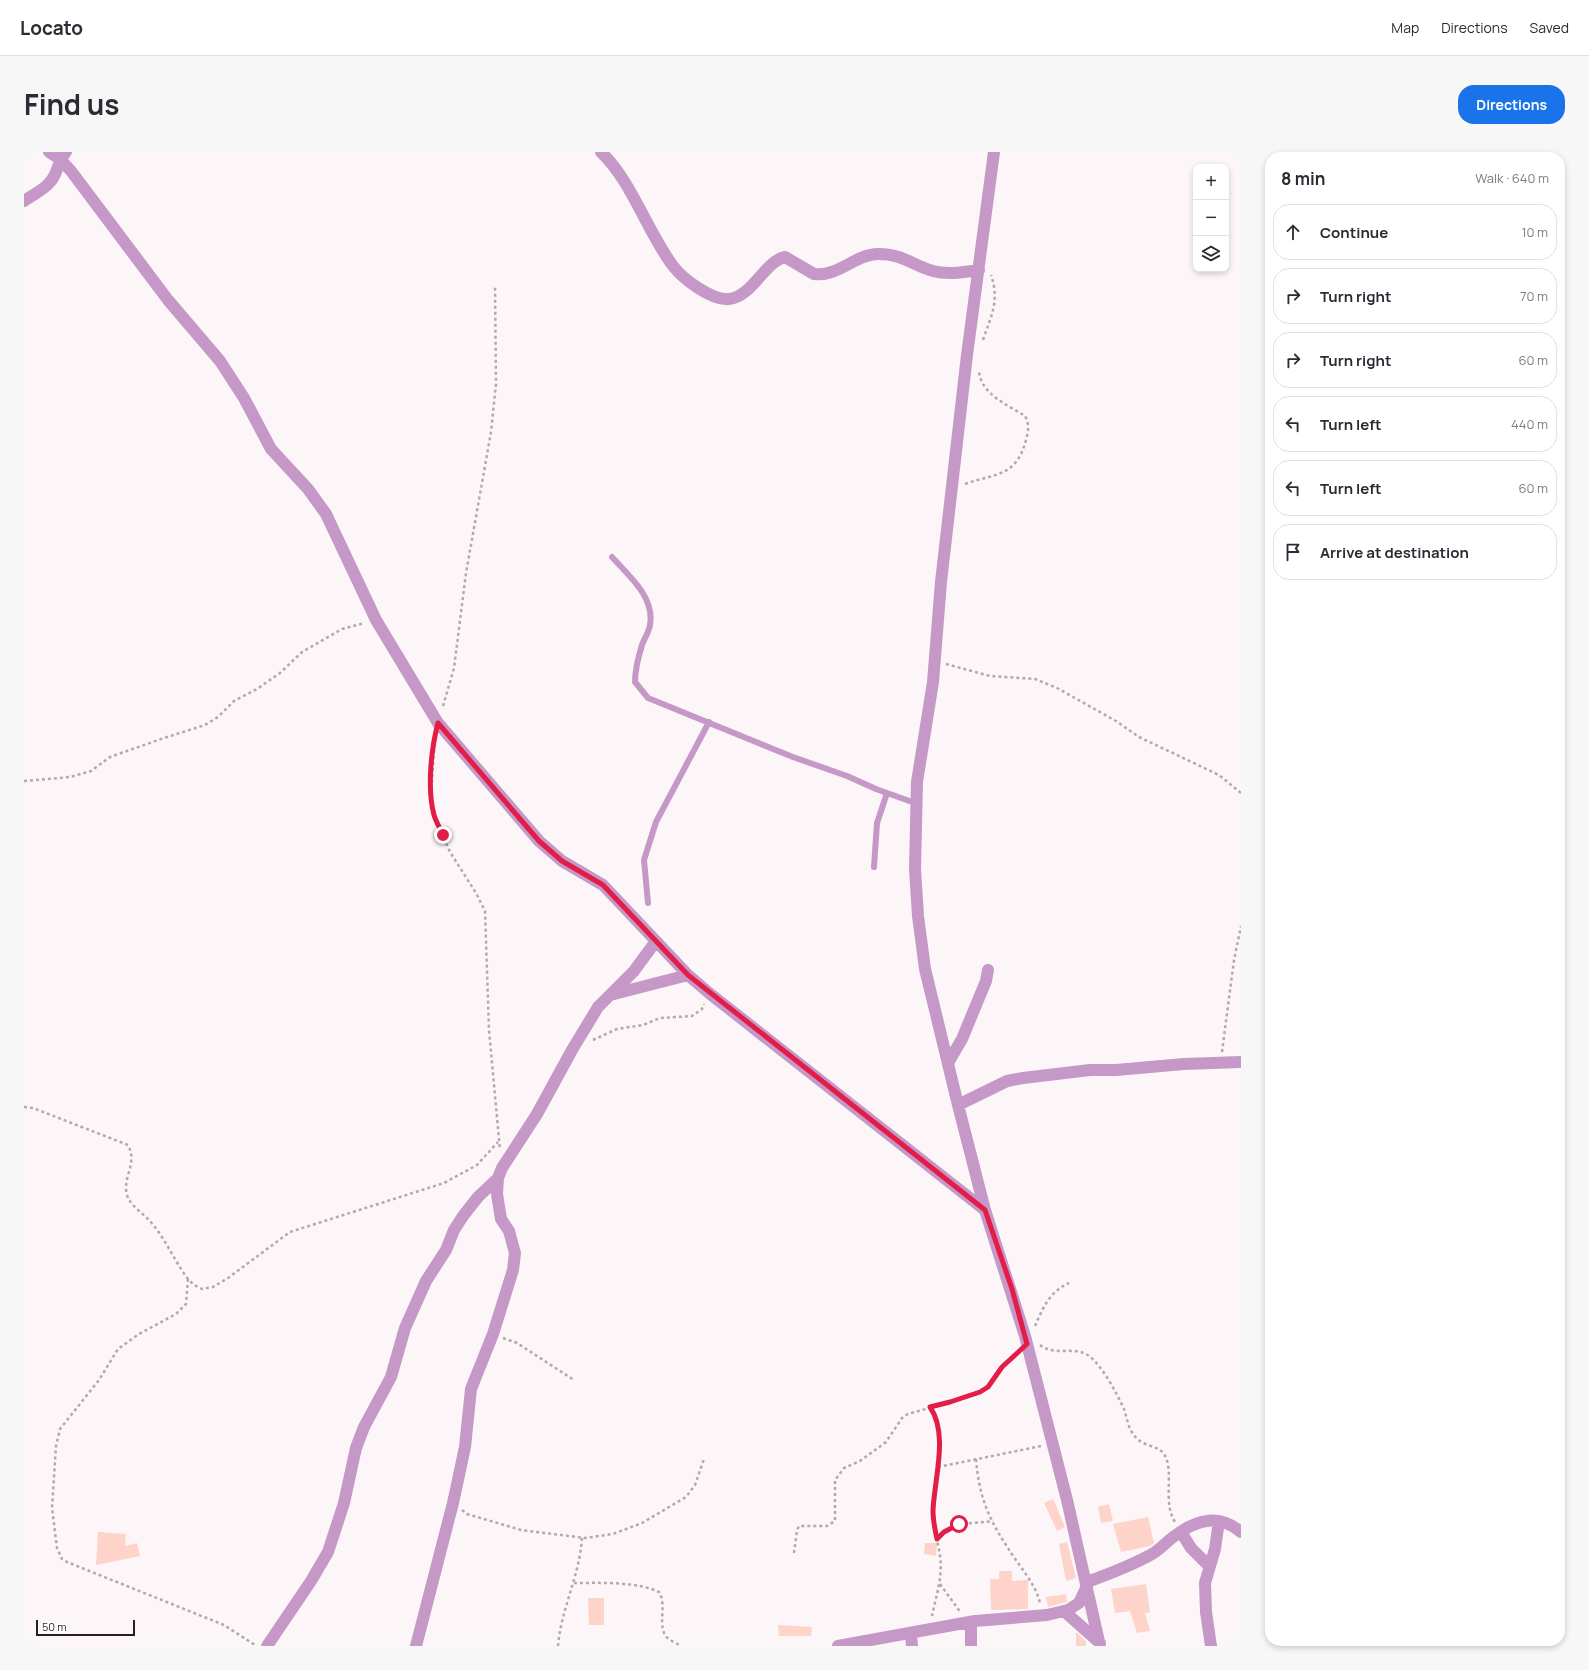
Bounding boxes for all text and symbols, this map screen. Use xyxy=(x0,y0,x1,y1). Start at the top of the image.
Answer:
text: Locato xyxy=(20,15,83,41)
text: Map xyxy=(1391,18,1419,37)
text: Directions xyxy=(1441,18,1508,37)
text: Saved xyxy=(1530,18,1569,37)
text: Find us xyxy=(24,85,119,123)
button: Directions xyxy=(1458,85,1565,124)
map controls xyxy=(1193,164,1229,272)
button: + xyxy=(1193,164,1229,200)
text: 8 min xyxy=(1281,167,1326,190)
text: Walk · 640 m xyxy=(1475,169,1549,187)
button: − xyxy=(1193,200,1229,236)
icon: ahead xyxy=(1282,221,1304,243)
text: Continue xyxy=(1320,222,1388,243)
text: 10 m xyxy=(1521,223,1548,241)
button: layers xyxy=(1193,236,1229,272)
icon: right xyxy=(1282,285,1304,307)
text: Turn right xyxy=(1320,286,1391,307)
text: 70 m xyxy=(1520,287,1548,305)
icon: right xyxy=(1282,349,1304,371)
text: Turn right xyxy=(1320,350,1391,371)
text: 60 m xyxy=(1518,351,1548,369)
icon: left xyxy=(1282,413,1304,435)
text: Turn left xyxy=(1320,414,1382,435)
text: 440 m xyxy=(1511,415,1548,433)
icon: left xyxy=(1282,477,1304,499)
text: Turn left xyxy=(1320,478,1382,499)
text: 60 m xyxy=(1518,479,1548,497)
icon: arrive xyxy=(1282,541,1304,563)
text: Arrive at destination xyxy=(1320,542,1469,563)
route end xyxy=(434,826,452,844)
route start xyxy=(950,1515,968,1533)
scale bar xyxy=(36,1618,135,1637)
text: 50 m xyxy=(42,1619,67,1634)

